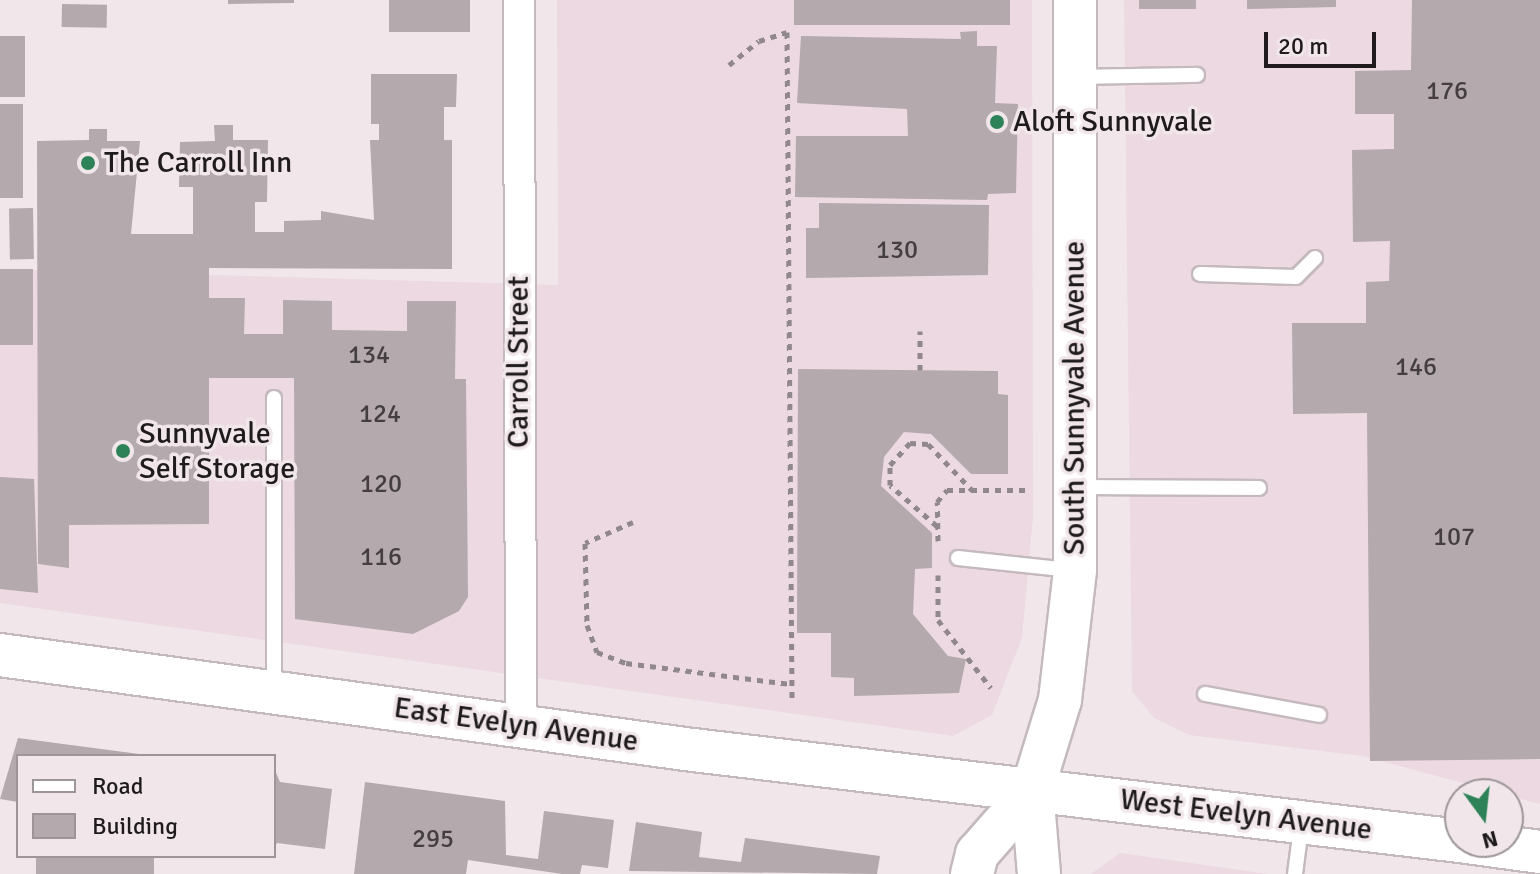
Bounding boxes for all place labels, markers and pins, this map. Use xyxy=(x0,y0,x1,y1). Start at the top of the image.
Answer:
place label: Aloft Sunnyvale xyxy=(1013,104,1213,140)
marker: Aloft Sunnyvale xyxy=(988,113,1006,131)
place label: The Carroll Inn xyxy=(104,145,292,181)
marker: The Carroll Inn xyxy=(79,154,97,172)
place label: Sunnyvale Self Storage xyxy=(139,416,295,486)
marker: Sunnyvale Self Storage xyxy=(114,442,132,460)

